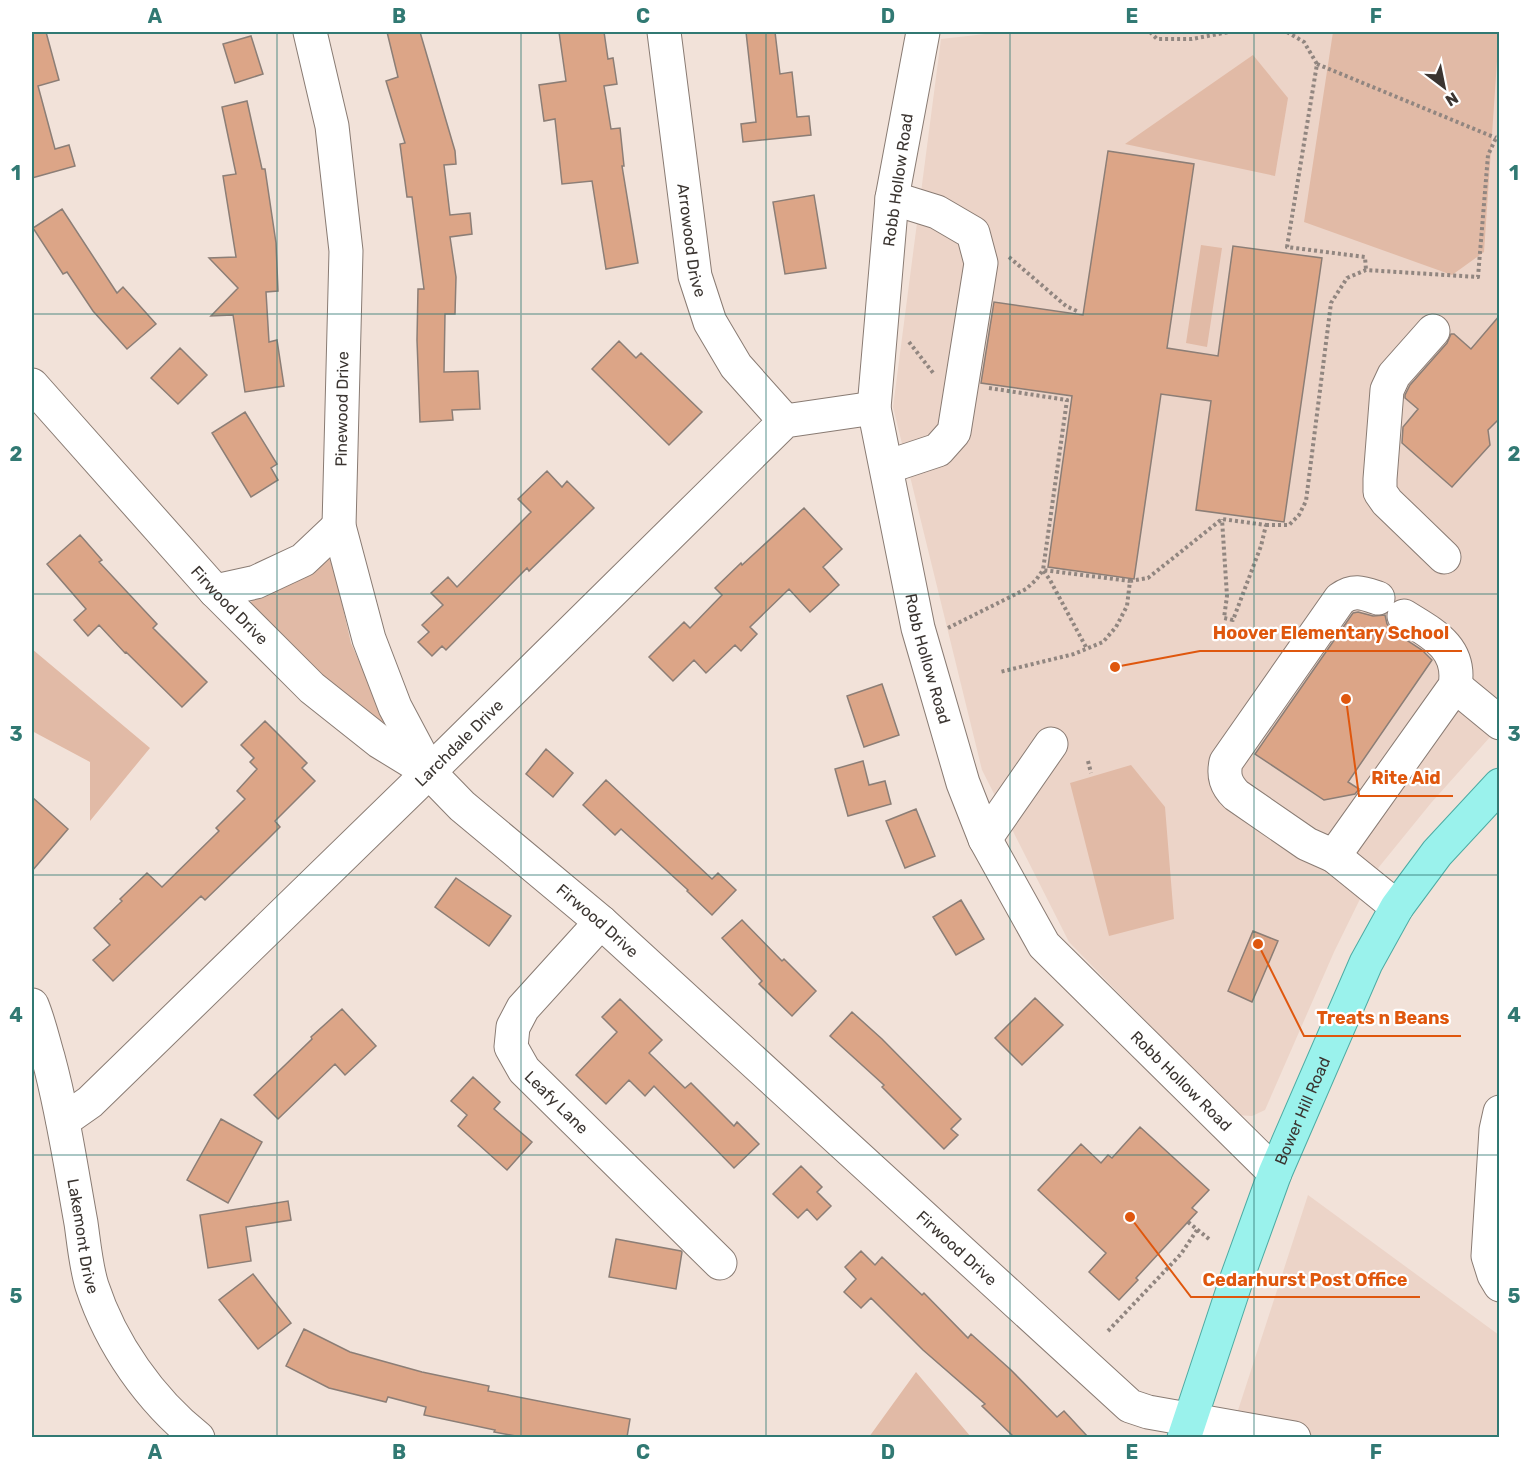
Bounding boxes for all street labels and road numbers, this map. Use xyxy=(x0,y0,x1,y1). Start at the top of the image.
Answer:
street label: Robb Hollow Road xyxy=(879,112,917,248)
street label: Arrowood Drive xyxy=(674,182,711,299)
street label: Pinewood Drive xyxy=(331,351,353,467)
street label: Firwood Drive xyxy=(188,562,272,648)
street label: Robb Hollow Road xyxy=(902,592,955,726)
street label: Larchdale Drive xyxy=(411,695,507,790)
street label: Firwood Drive xyxy=(553,880,643,961)
street label: Robb Hollow Road xyxy=(1127,1027,1236,1135)
street label: Bower Hill Road xyxy=(1270,1054,1334,1168)
street label: Leafy Lane xyxy=(521,1067,592,1138)
street label: Lakemont Drive xyxy=(64,1177,103,1296)
street label: Firwood Drive xyxy=(913,1206,1001,1289)

